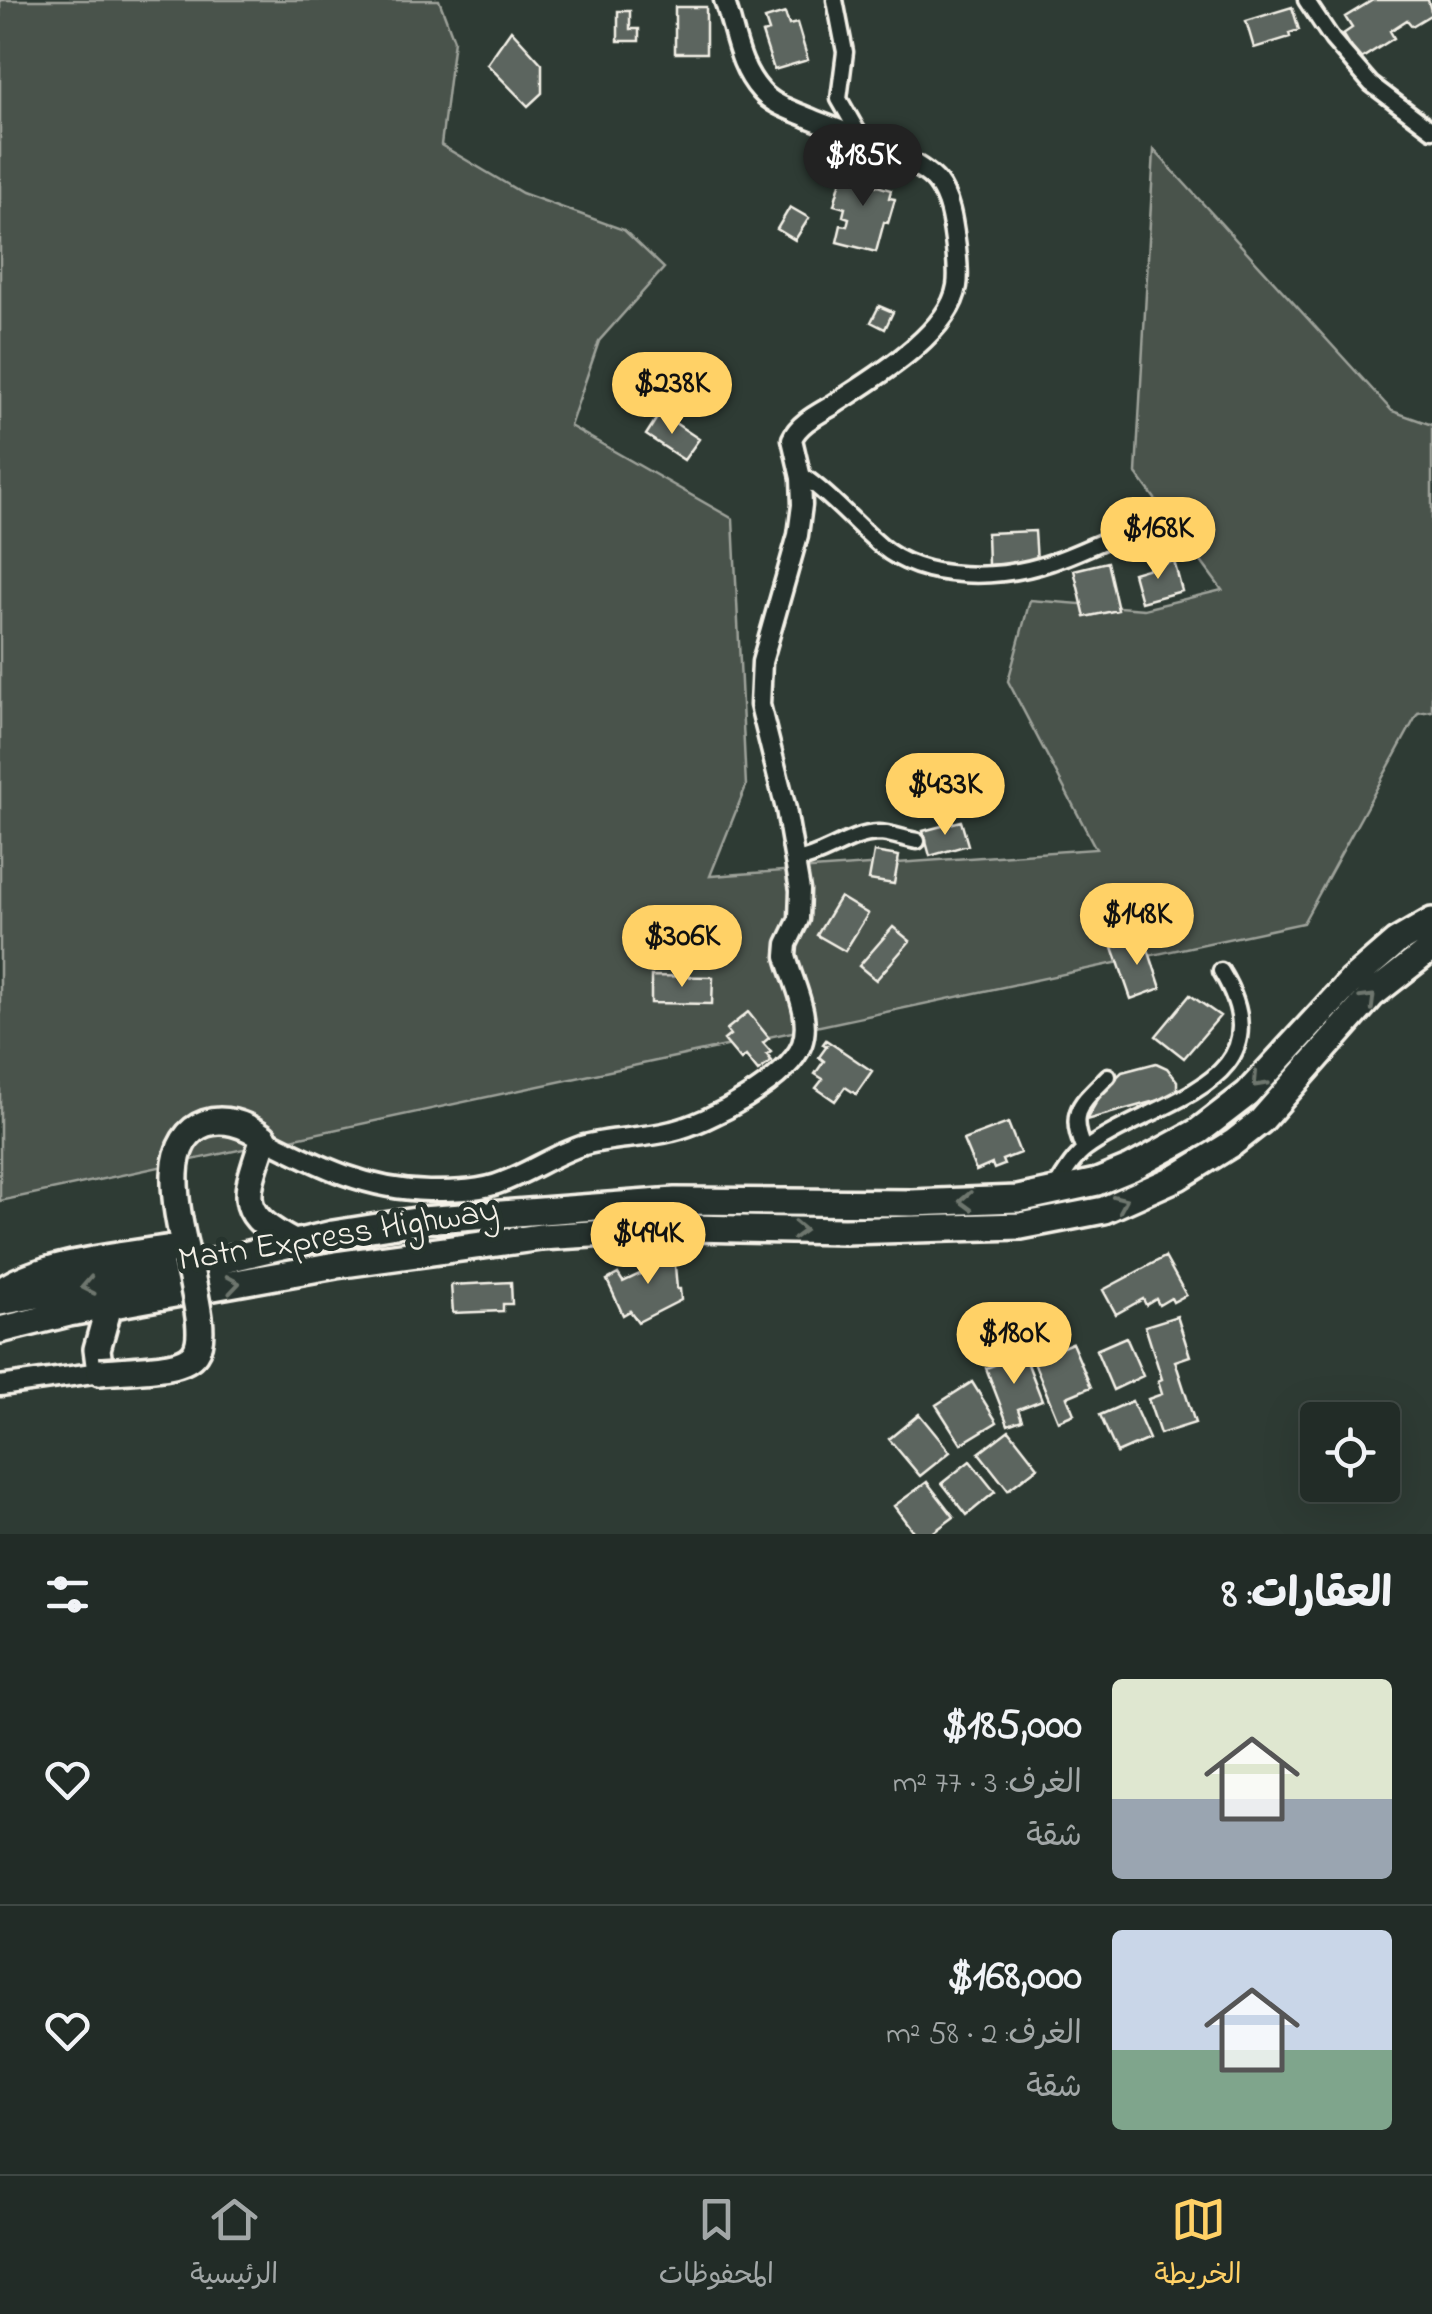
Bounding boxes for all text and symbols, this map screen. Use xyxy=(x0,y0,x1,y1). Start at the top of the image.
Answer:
pin: $185K xyxy=(793,124,933,209)
text: $185K xyxy=(825,133,901,180)
pin: $238K xyxy=(602,352,742,437)
text: $238K xyxy=(634,361,710,408)
pin: $168K xyxy=(1088,497,1228,582)
text: $168K xyxy=(1122,506,1194,553)
pin: $433K xyxy=(875,753,1015,838)
text: $433K xyxy=(908,762,982,809)
pin: $148K xyxy=(1067,883,1207,968)
text: $148K xyxy=(1102,892,1172,939)
pin: $306K xyxy=(612,905,752,990)
text: $306K xyxy=(644,914,720,961)
one-way arrow xyxy=(1357,994,1375,1012)
one-way arrow xyxy=(1253,1070,1271,1088)
street label: Matn Express Highway xyxy=(175,1186,502,1287)
one-way arrow xyxy=(957,1191,973,1212)
one-way arrow xyxy=(1111,1194,1129,1214)
pin: $494K xyxy=(578,1202,718,1287)
text: $494K xyxy=(613,1211,683,1258)
one-way arrow xyxy=(791,1219,807,1240)
one-way arrow xyxy=(80,1275,97,1296)
one-way arrow xyxy=(225,1275,241,1296)
pin: $180K xyxy=(944,1302,1084,1387)
text: $180K xyxy=(979,1311,1049,1358)
map controls xyxy=(1300,1402,1400,1502)
button: locate xyxy=(1300,1402,1400,1502)
text: العقارات: 8 xyxy=(1221,1565,1392,1626)
icon: filters xyxy=(40,1567,95,1622)
text: $185,000 xyxy=(942,1696,1082,1757)
icon: home xyxy=(1192,1719,1312,1839)
icon: heart xyxy=(40,1752,95,1807)
text: الغرف: 3 · 77 m² xyxy=(893,1761,1082,1808)
text: شقة xyxy=(1026,1814,1082,1861)
text: $168,000 xyxy=(947,1947,1082,2008)
icon: home xyxy=(1192,1970,1312,2090)
icon: heart xyxy=(40,2003,95,2058)
text: الغرف: 2 · 58 m² xyxy=(886,2012,1082,2059)
text: شقة xyxy=(1026,2065,1082,2112)
tab: الرئيسية xyxy=(190,2192,278,2298)
tab: المحفوظات xyxy=(659,2192,774,2298)
tab: الخريطة xyxy=(1154,2192,1242,2298)

